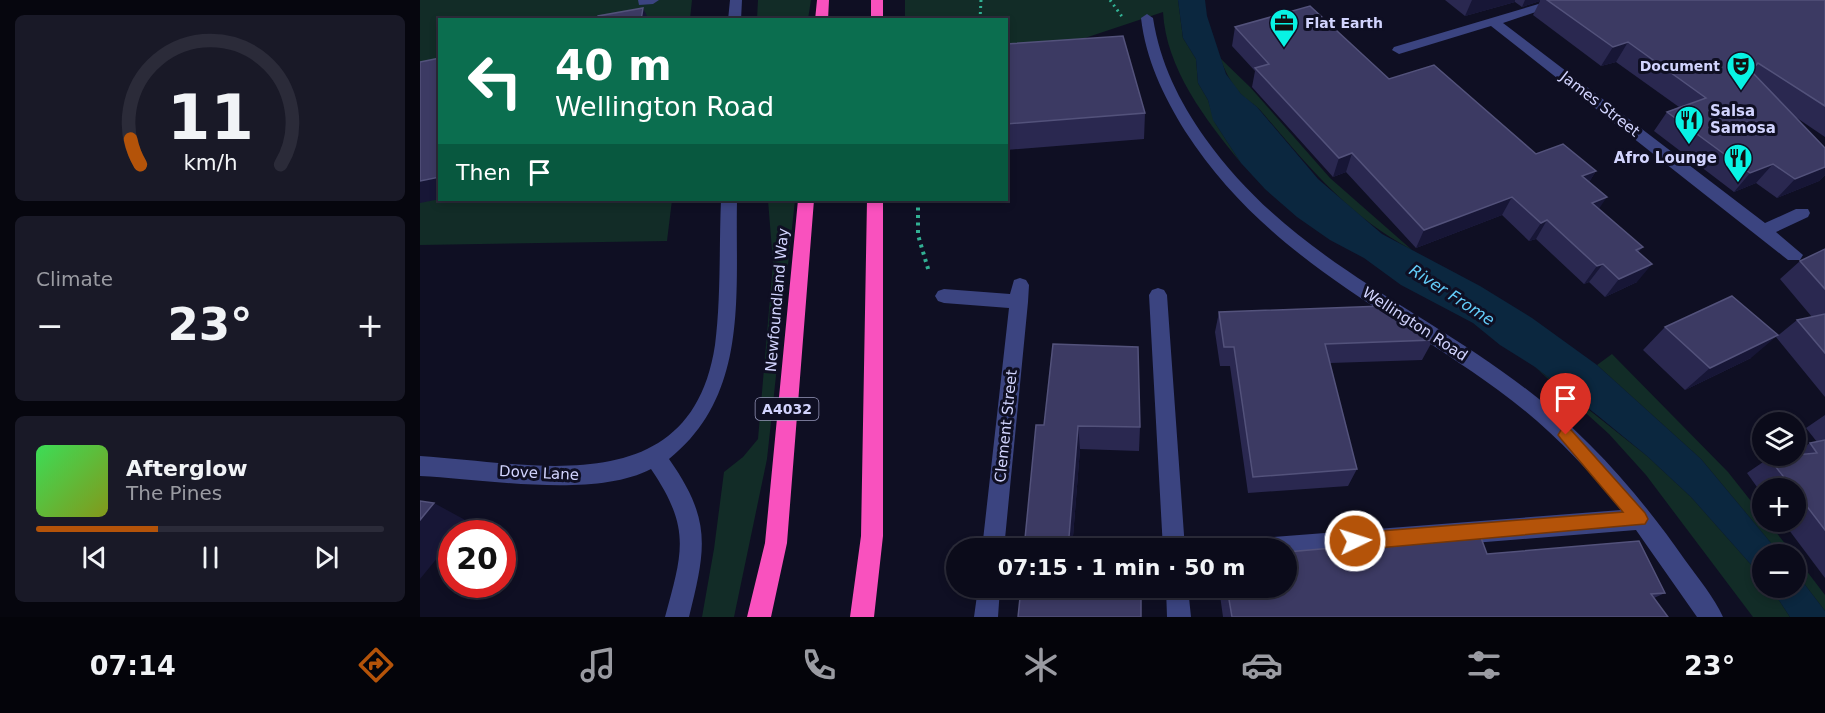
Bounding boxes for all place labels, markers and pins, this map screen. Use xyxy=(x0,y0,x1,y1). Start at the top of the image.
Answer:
office icon: Flat Earth xyxy=(1268,7,1300,49)
place label: Flat Earth xyxy=(1305,15,1383,31)
theatre icon: Document xyxy=(1725,50,1757,92)
place label: Document xyxy=(1640,58,1720,74)
place label: Salsa Samosa xyxy=(1710,102,1776,137)
restaurant icon: Salsa Samosa xyxy=(1673,104,1705,146)
restaurant icon: Afro Lounge xyxy=(1722,142,1754,184)
place label: Afro Lounge xyxy=(1614,149,1717,167)
pin xyxy=(1540,373,1591,435)

